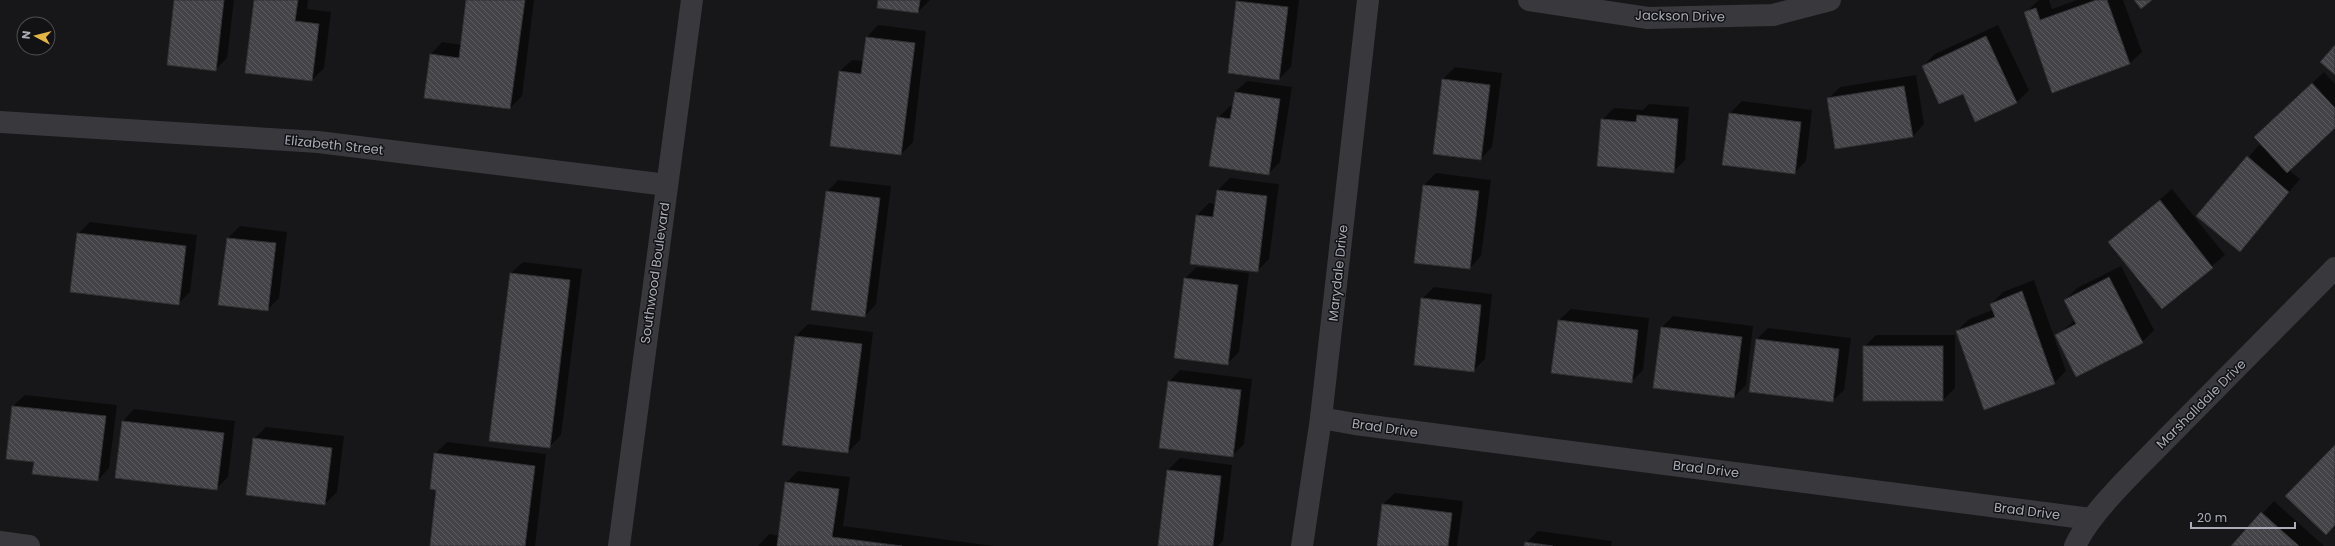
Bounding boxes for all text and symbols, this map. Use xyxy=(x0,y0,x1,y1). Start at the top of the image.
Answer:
street label: Jackson Drive xyxy=(1635,6,1725,26)
north arrow xyxy=(16,16,56,56)
text: N xyxy=(18,30,35,40)
street label: Elizabeth Street xyxy=(284,130,385,160)
street label: Southwood Boulevard xyxy=(636,201,674,345)
street label: Marydale Drive xyxy=(1323,224,1353,322)
street label: Marshalldale Drive xyxy=(2152,355,2250,453)
street label: Brad Drive xyxy=(1351,414,1419,442)
street label: Brad Drive xyxy=(1672,456,1740,482)
street label: Brad Drive xyxy=(1993,498,2061,524)
scale bar xyxy=(2191,504,2295,530)
text: 20 m xyxy=(2197,509,2227,526)

